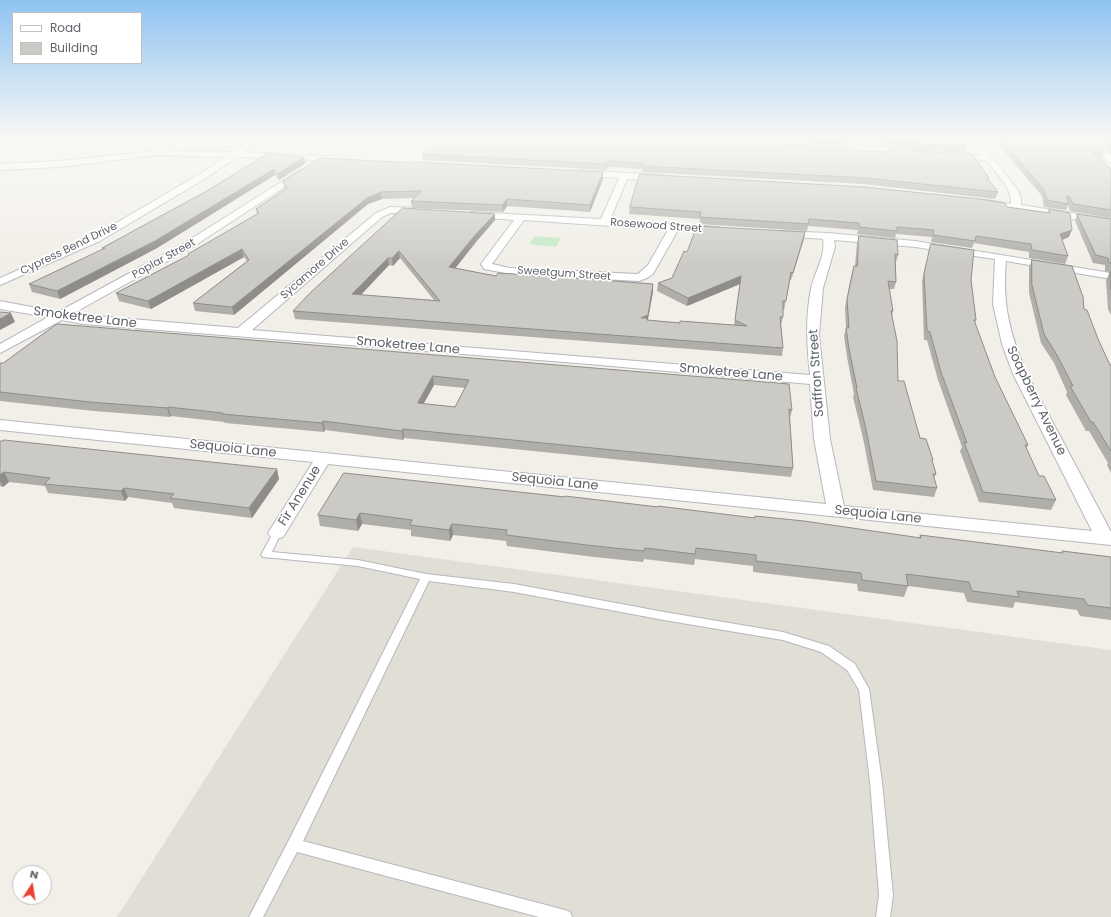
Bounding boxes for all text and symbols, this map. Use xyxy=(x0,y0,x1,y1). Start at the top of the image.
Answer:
legend xyxy=(12,12,142,64)
text: Road xyxy=(50,19,81,36)
text: Building xyxy=(50,39,98,56)
street label: Rosewood Street xyxy=(610,216,702,236)
street label: Cypress Bend Drive xyxy=(18,220,120,278)
street label: Poplar Street xyxy=(130,236,198,282)
street label: Sycamore Drive xyxy=(278,236,352,302)
street label: Sweetgum Street xyxy=(517,264,611,284)
street label: Smoketree Lane xyxy=(32,304,138,332)
street label: Saffron Street xyxy=(806,329,828,417)
street label: Smoketree Lane xyxy=(355,334,461,358)
street label: Soapberry Avenue xyxy=(1003,344,1069,458)
street label: Smoketree Lane xyxy=(678,361,784,385)
street label: Sequoia Lane xyxy=(189,437,277,461)
street label: Fir Anenue xyxy=(275,463,325,529)
street label: Sequoia Lane xyxy=(511,470,599,494)
street label: Sequoia Lane xyxy=(834,503,922,527)
north arrow xyxy=(12,865,52,905)
text: N xyxy=(29,866,40,883)

